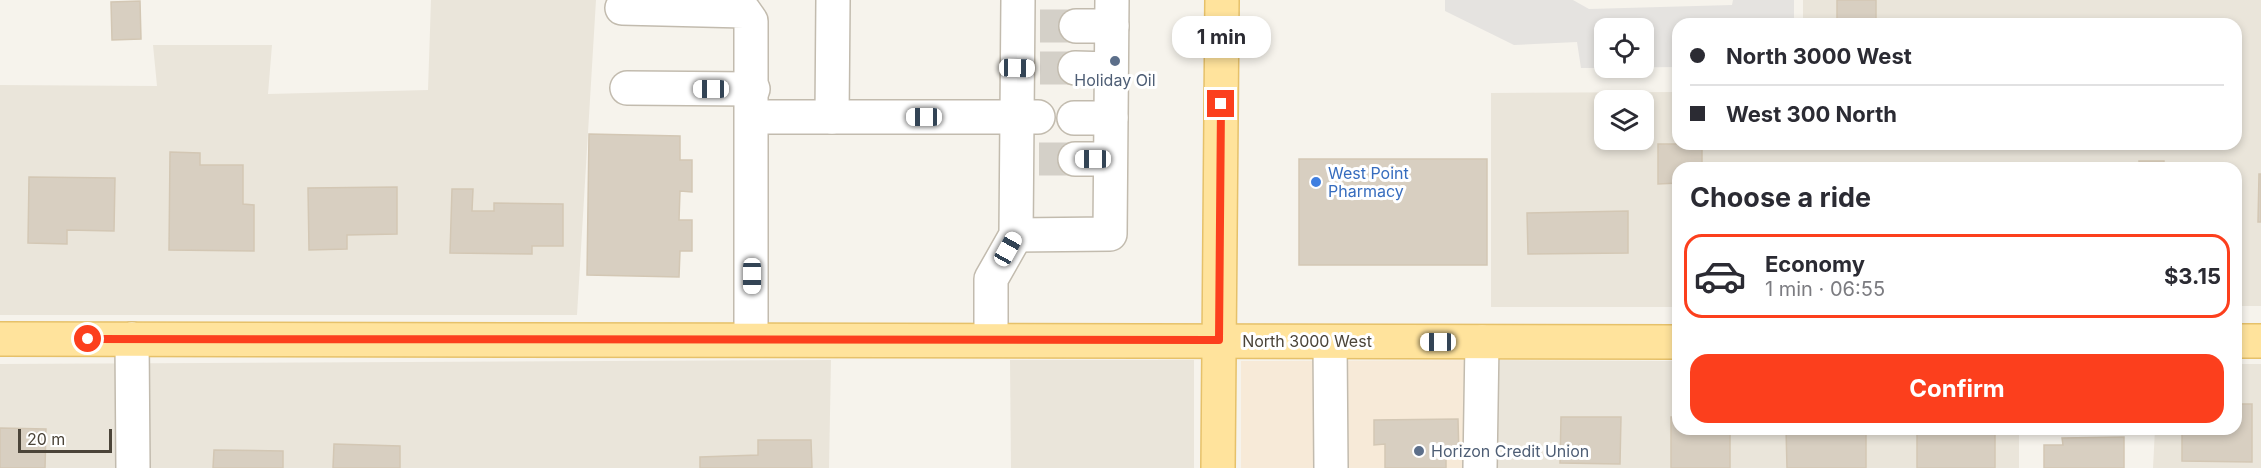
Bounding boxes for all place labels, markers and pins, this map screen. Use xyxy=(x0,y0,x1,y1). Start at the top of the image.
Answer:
marker: Holiday Oil xyxy=(1108,54,1122,68)
place label: Holiday Oil xyxy=(1074,70,1156,90)
place label: West Point Pharmacy xyxy=(1328,163,1409,201)
marker: West Point Pharmacy xyxy=(1309,175,1323,189)
place label: Horizon Credit Union xyxy=(1431,441,1589,461)
marker: Horizon Credit Union xyxy=(1412,444,1426,458)

